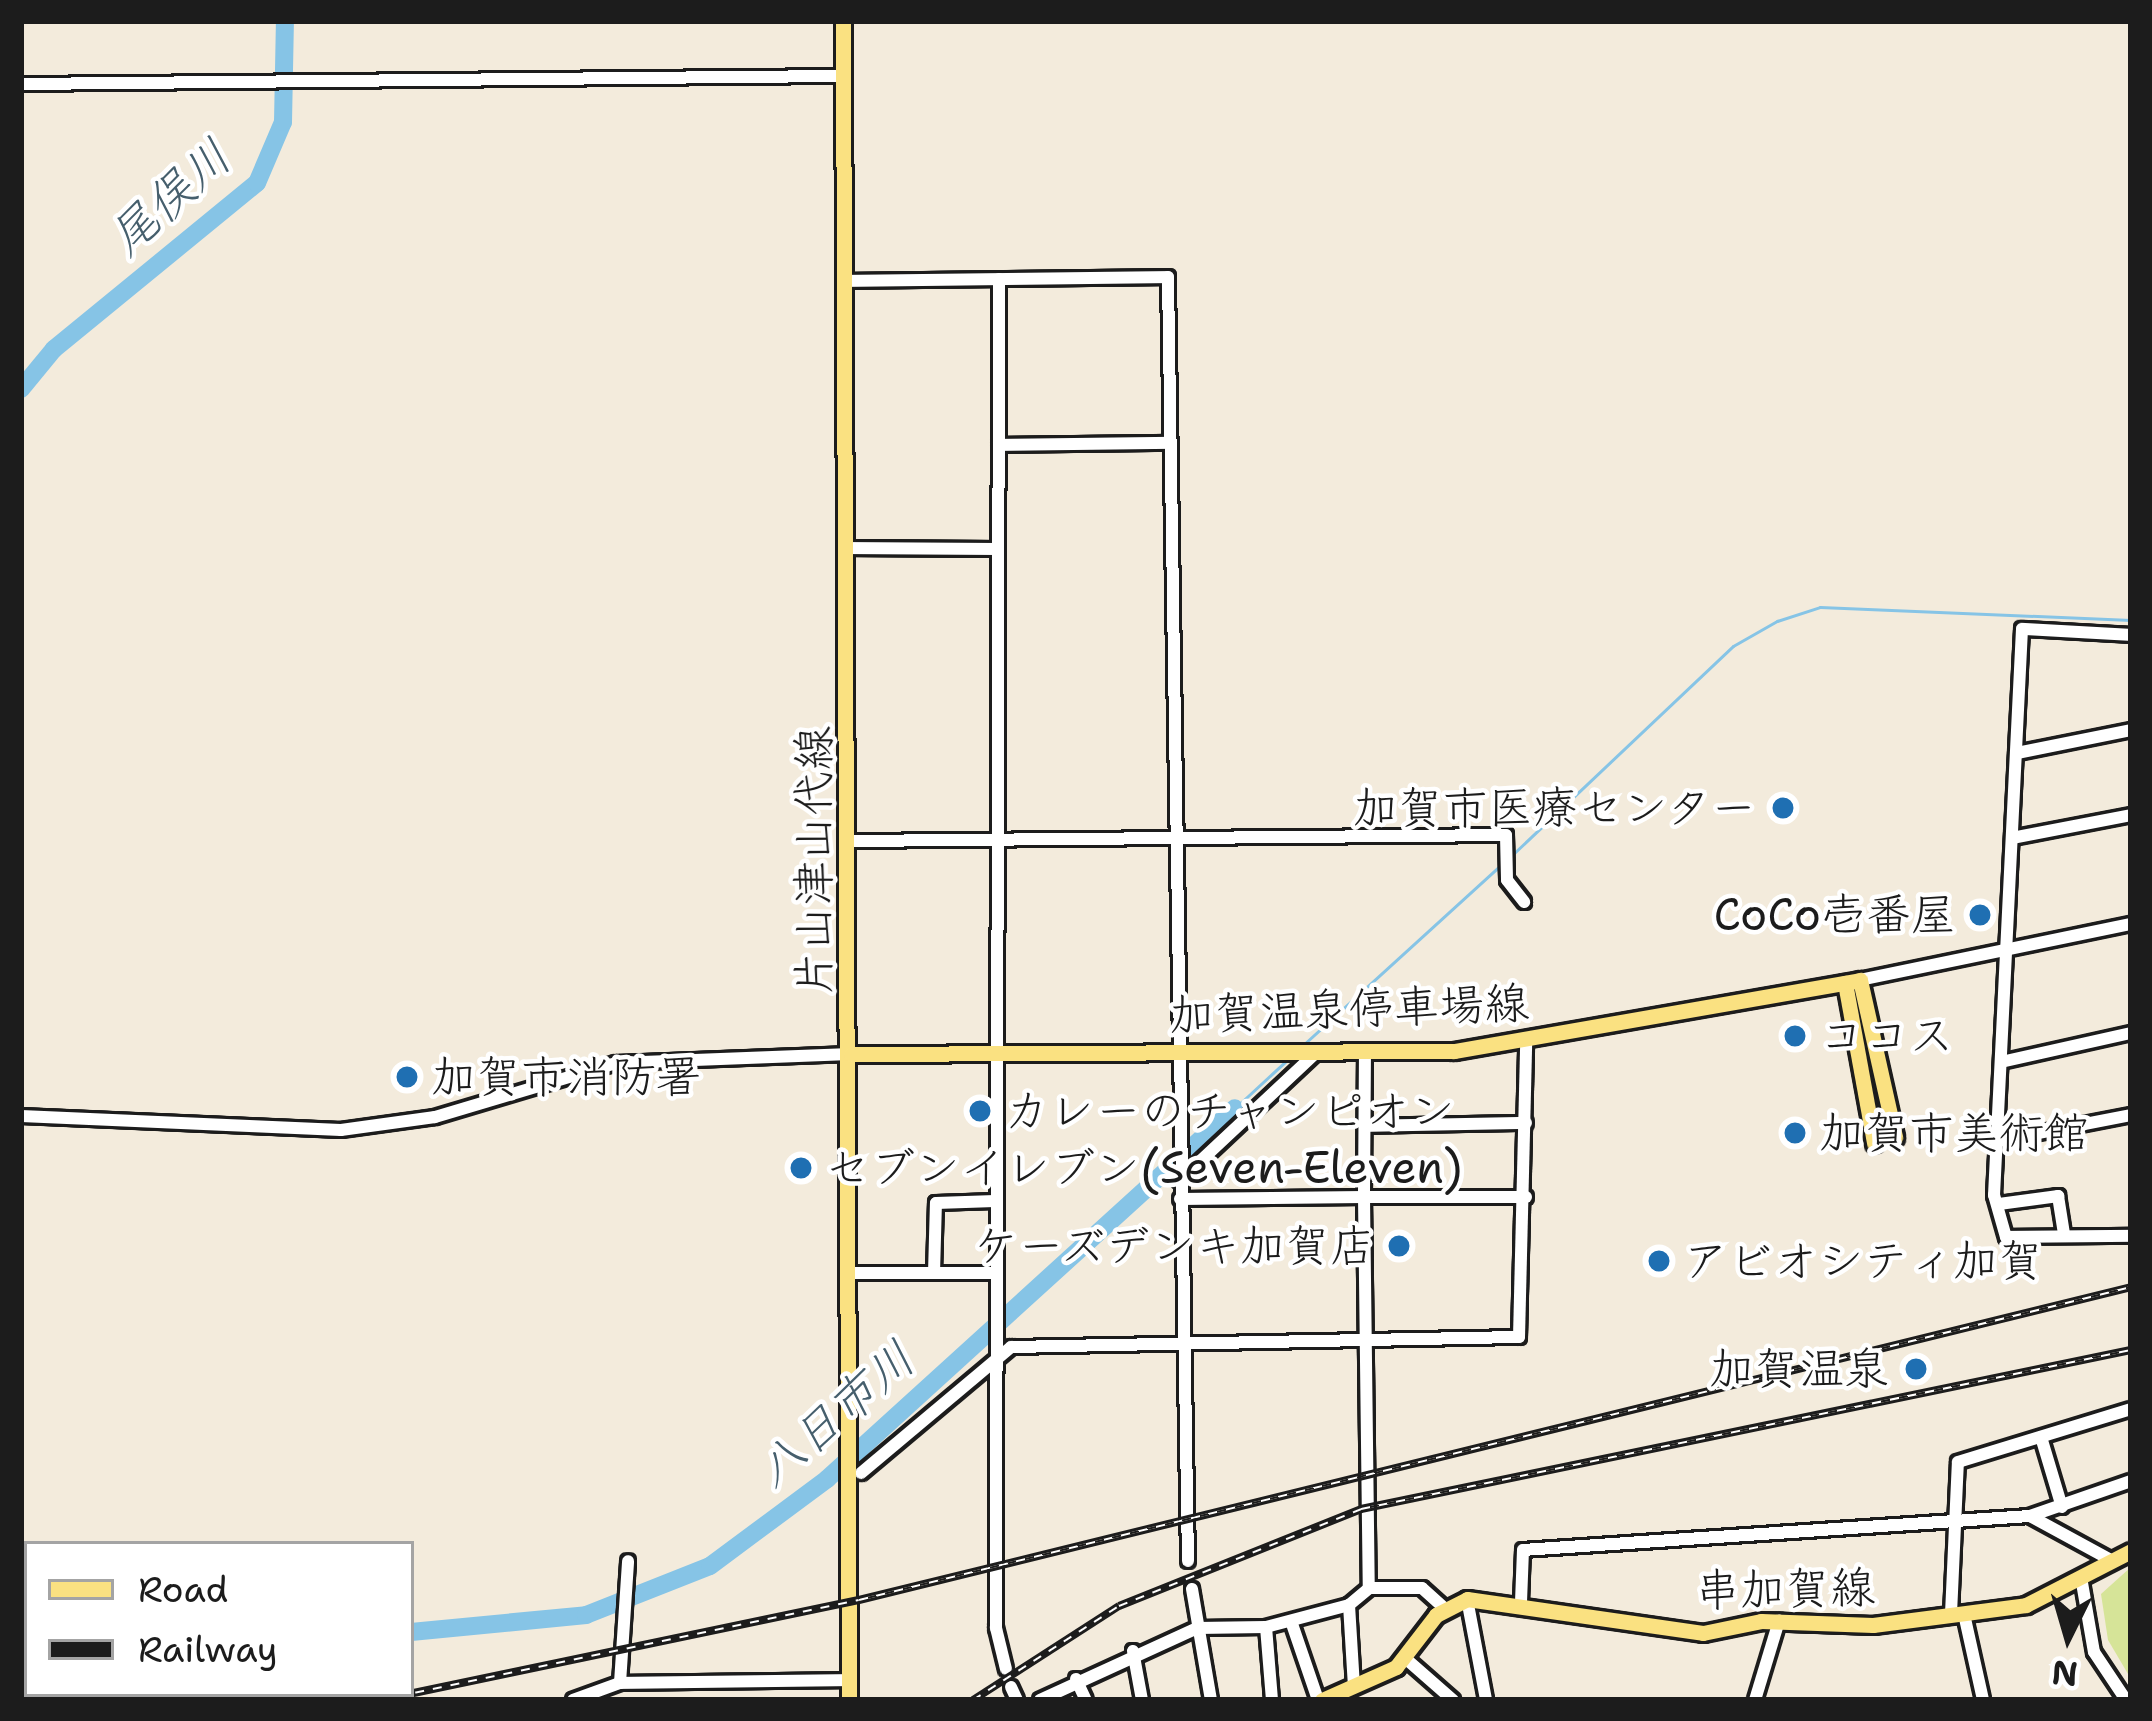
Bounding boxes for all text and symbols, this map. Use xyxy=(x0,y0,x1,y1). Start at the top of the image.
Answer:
water label: 尾俣川 xyxy=(97,127,243,267)
street label: 片山津山代線 xyxy=(787,726,841,996)
place label: 加賀市医療センター xyxy=(1351,781,1756,835)
marker: 加賀市医療センター xyxy=(1767,792,1799,824)
place label: CoCo壱番屋 xyxy=(1714,888,1956,942)
marker: CoCo壱番屋 xyxy=(1967,902,1993,928)
street label: 加賀温泉停車場線 xyxy=(1168,976,1530,1042)
place label: ココス xyxy=(1819,1009,1954,1063)
marker: ココス xyxy=(1782,1023,1808,1049)
place label: 加賀市消防署 xyxy=(431,1050,701,1104)
marker: 加賀市消防署 xyxy=(394,1064,420,1090)
place label: カレーのチャンピオン xyxy=(1004,1084,1456,1138)
marker: カレーのチャンピオン xyxy=(967,1098,993,1124)
place label: 加賀市美術館 xyxy=(1819,1106,2089,1160)
marker: 加賀市美術館 xyxy=(1782,1120,1808,1146)
place label: セブンイレブン(Seven-Eleven) xyxy=(825,1141,1455,1195)
marker: セブンイレブン(Seven-Eleven) xyxy=(788,1155,814,1181)
place label: ケーズデンキ加賀店 xyxy=(970,1219,1375,1273)
marker: ケーズデンキ加賀店 xyxy=(1386,1233,1412,1259)
place label: アビオシティ加賀 xyxy=(1683,1234,2043,1288)
marker: アビオシティ加賀 xyxy=(1646,1248,1672,1274)
water label: 八日市川 xyxy=(744,1329,926,1499)
place label: 加賀温泉 xyxy=(1709,1342,1889,1396)
marker: 加賀温泉 xyxy=(1900,1353,1932,1385)
legend xyxy=(24,1541,414,1697)
street label: 串加賀線 xyxy=(1695,1560,1875,1618)
text: Road xyxy=(138,1565,228,1614)
north arrow xyxy=(2008,1577,2128,1697)
text: Railway xyxy=(138,1625,278,1674)
text: N xyxy=(2050,1650,2080,1697)

